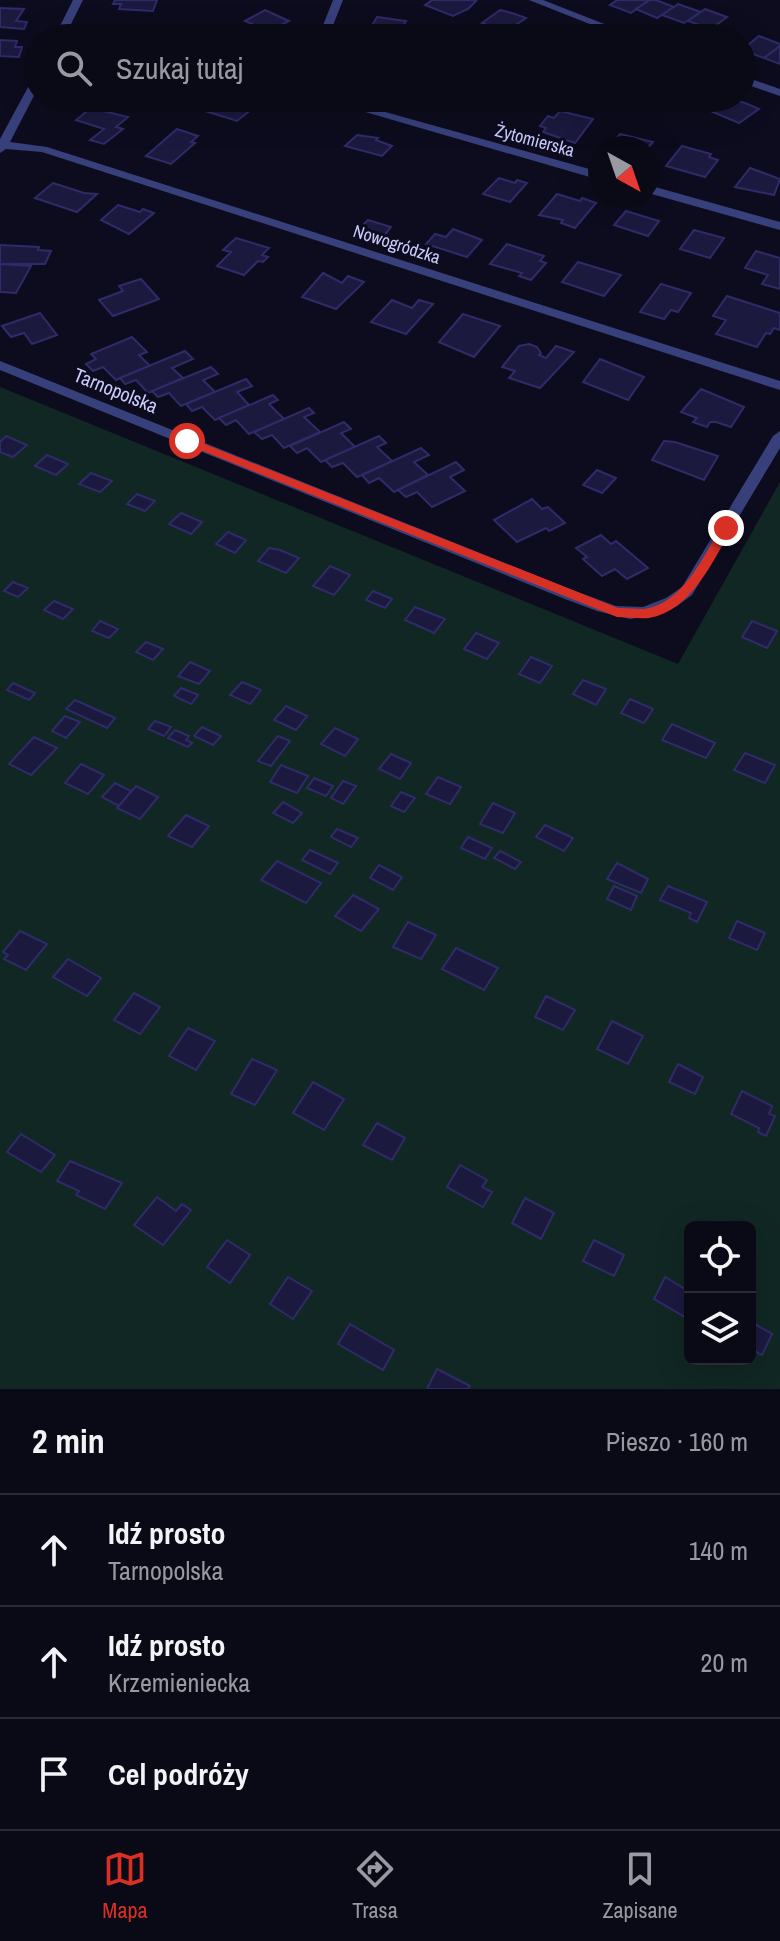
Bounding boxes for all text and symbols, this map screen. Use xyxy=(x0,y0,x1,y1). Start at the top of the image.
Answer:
search box xyxy=(24,24,756,112)
icon: search xyxy=(52,46,96,90)
text: Szukaj tutaj xyxy=(116,48,243,88)
street label: Żytomierska xyxy=(493,117,577,163)
north arrow xyxy=(588,136,660,208)
street label: Nowogródzka xyxy=(350,218,444,270)
street label: Tarnopolska xyxy=(70,361,162,419)
route start xyxy=(169,423,205,459)
route end xyxy=(708,510,744,546)
map controls xyxy=(684,1221,756,1365)
button: locate xyxy=(684,1221,756,1293)
button: layers xyxy=(684,1293,756,1365)
text: 2 min xyxy=(32,1418,105,1464)
text: Pieszo · 160 m xyxy=(606,1424,748,1459)
text: Idź prosto xyxy=(108,1513,226,1553)
icon: ahead xyxy=(32,1528,76,1572)
text: 140 m xyxy=(689,1533,748,1568)
text: Tarnopolska xyxy=(108,1553,223,1588)
text: Idź prosto xyxy=(108,1625,226,1665)
icon: ahead xyxy=(32,1640,76,1684)
text: 20 m xyxy=(701,1645,748,1680)
text: Krzemieniecka xyxy=(108,1665,250,1700)
icon: arrive xyxy=(32,1752,76,1796)
text: Cel podróży xyxy=(108,1754,249,1794)
tab: Mapa xyxy=(102,1847,147,1925)
tab: Trasa xyxy=(352,1847,398,1925)
tab: Zapisane xyxy=(602,1847,678,1925)

